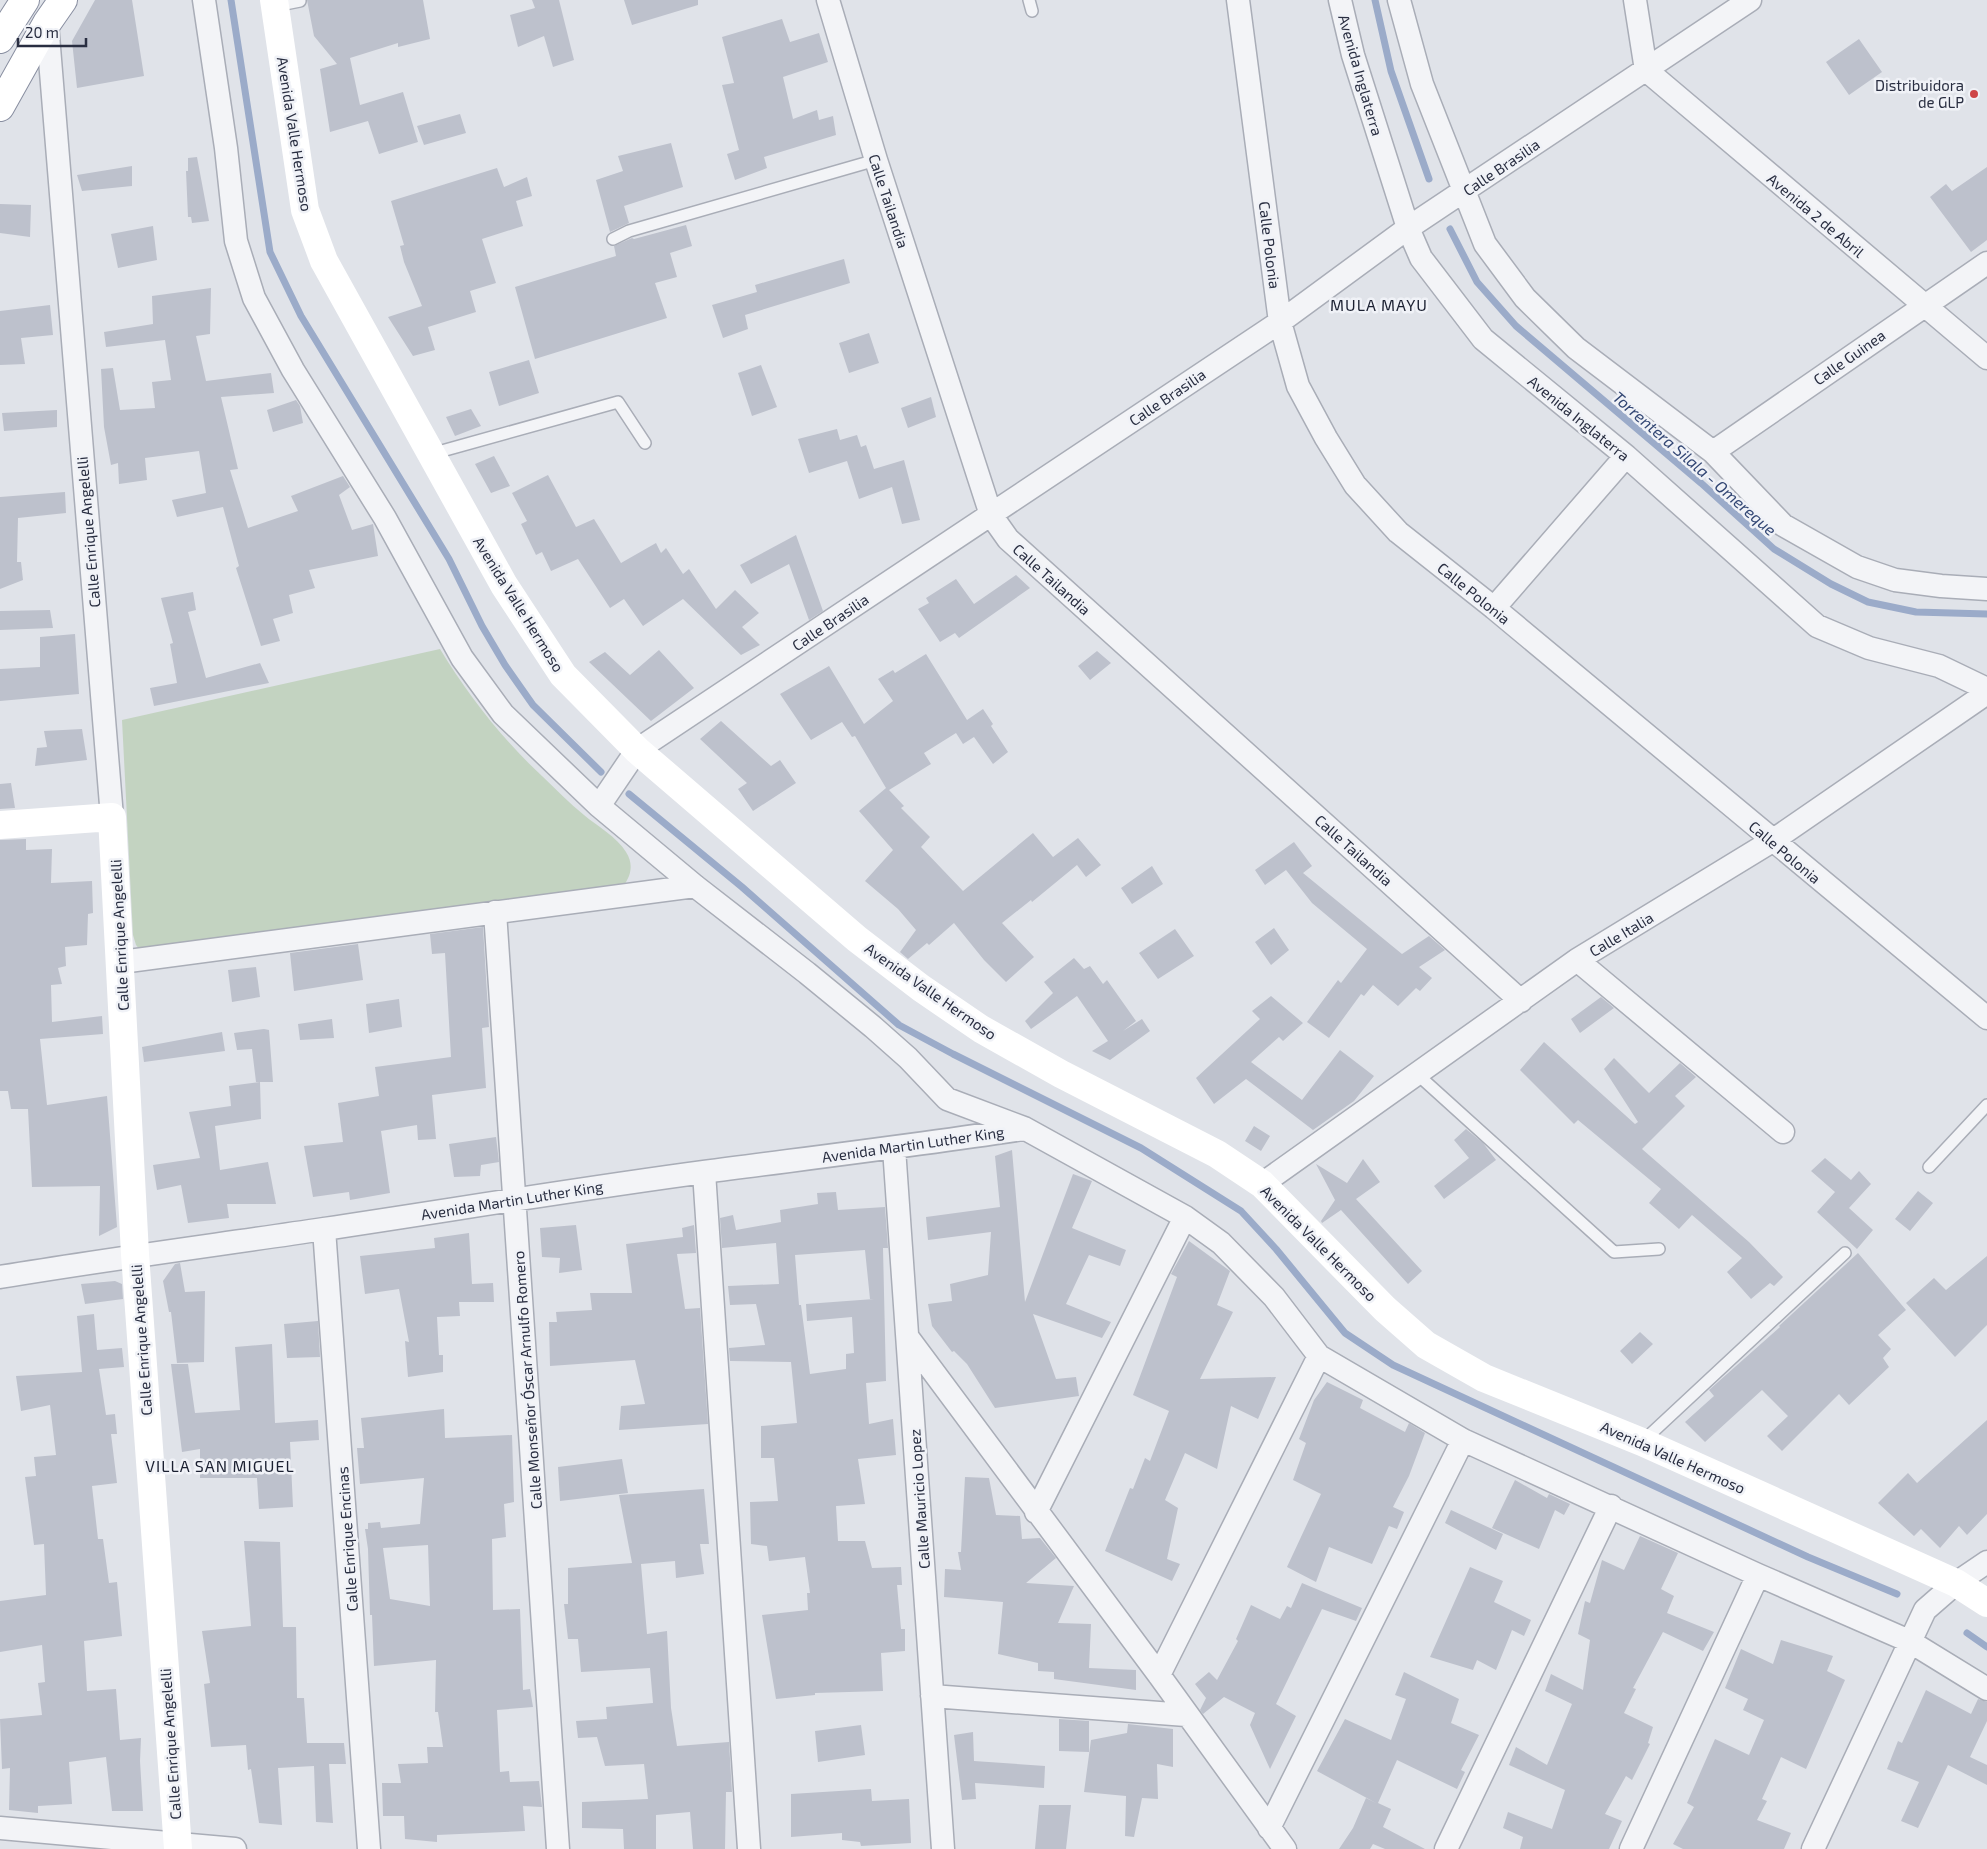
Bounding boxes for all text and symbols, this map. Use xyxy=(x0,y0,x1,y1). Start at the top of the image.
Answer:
street label: Avenida Inglaterra xyxy=(1335,12,1387,138)
scale bar xyxy=(18,15,85,47)
text: 20 m xyxy=(25,23,59,41)
street label: Avenida Valle Hermoso xyxy=(274,55,316,213)
place label: Distribuidora de GLP xyxy=(1875,76,1964,111)
marker: Distribuidora de GLP xyxy=(1968,88,1980,100)
street label: Calle Brasilia xyxy=(1459,135,1543,199)
street label: Calle Tailandia xyxy=(865,152,913,250)
street label: Avenida 2 de Abril xyxy=(1764,169,1869,261)
street label: Calle Polonia xyxy=(1256,200,1284,290)
district label: MULA MAYU xyxy=(1330,295,1428,314)
street label: Calle Guinea xyxy=(1810,326,1888,388)
street label: Calle Brasilia xyxy=(1125,365,1209,429)
street label: Avenida Inglaterra xyxy=(1525,372,1633,464)
water label: Torrentera Silala - Omereque xyxy=(1609,387,1781,539)
street label: Calle Enrique Angelelli xyxy=(72,456,104,608)
street label: Avenida Valle Hermoso xyxy=(470,533,568,675)
street label: Calle Tailandia xyxy=(1010,540,1094,618)
street label: Calle Polonia xyxy=(1434,558,1514,628)
street label: Calle Brasilia xyxy=(788,590,872,654)
street label: Calle Tailandia xyxy=(1312,811,1396,889)
street label: Calle Polonia xyxy=(1745,817,1825,887)
street label: Calle Enrique Angelelli xyxy=(106,859,132,1011)
street label: Calle Italia xyxy=(1586,908,1656,960)
street label: Avenida Valle Hermoso xyxy=(862,939,1000,1043)
street label: Avenida Martin Luther King xyxy=(821,1122,1006,1166)
street label: Avenida Martin Luther King xyxy=(420,1177,605,1223)
street label: Avenida Valle Hermoso xyxy=(1257,1181,1381,1305)
street label: Calle Monseñor Óscar Arnulfo Romero xyxy=(509,1250,545,1510)
street label: Calle Enrique Angelelli xyxy=(127,1264,155,1416)
street label: Avenida Valle Hermoso xyxy=(1598,1417,1748,1497)
street label: Calle Mauricio Lopez xyxy=(905,1428,933,1570)
district label: VILLA SAN MIGUEL xyxy=(145,1456,295,1475)
street label: Calle Enrique Encinas xyxy=(333,1466,361,1612)
street label: Calle Enrique Angelelli xyxy=(156,1668,184,1820)

